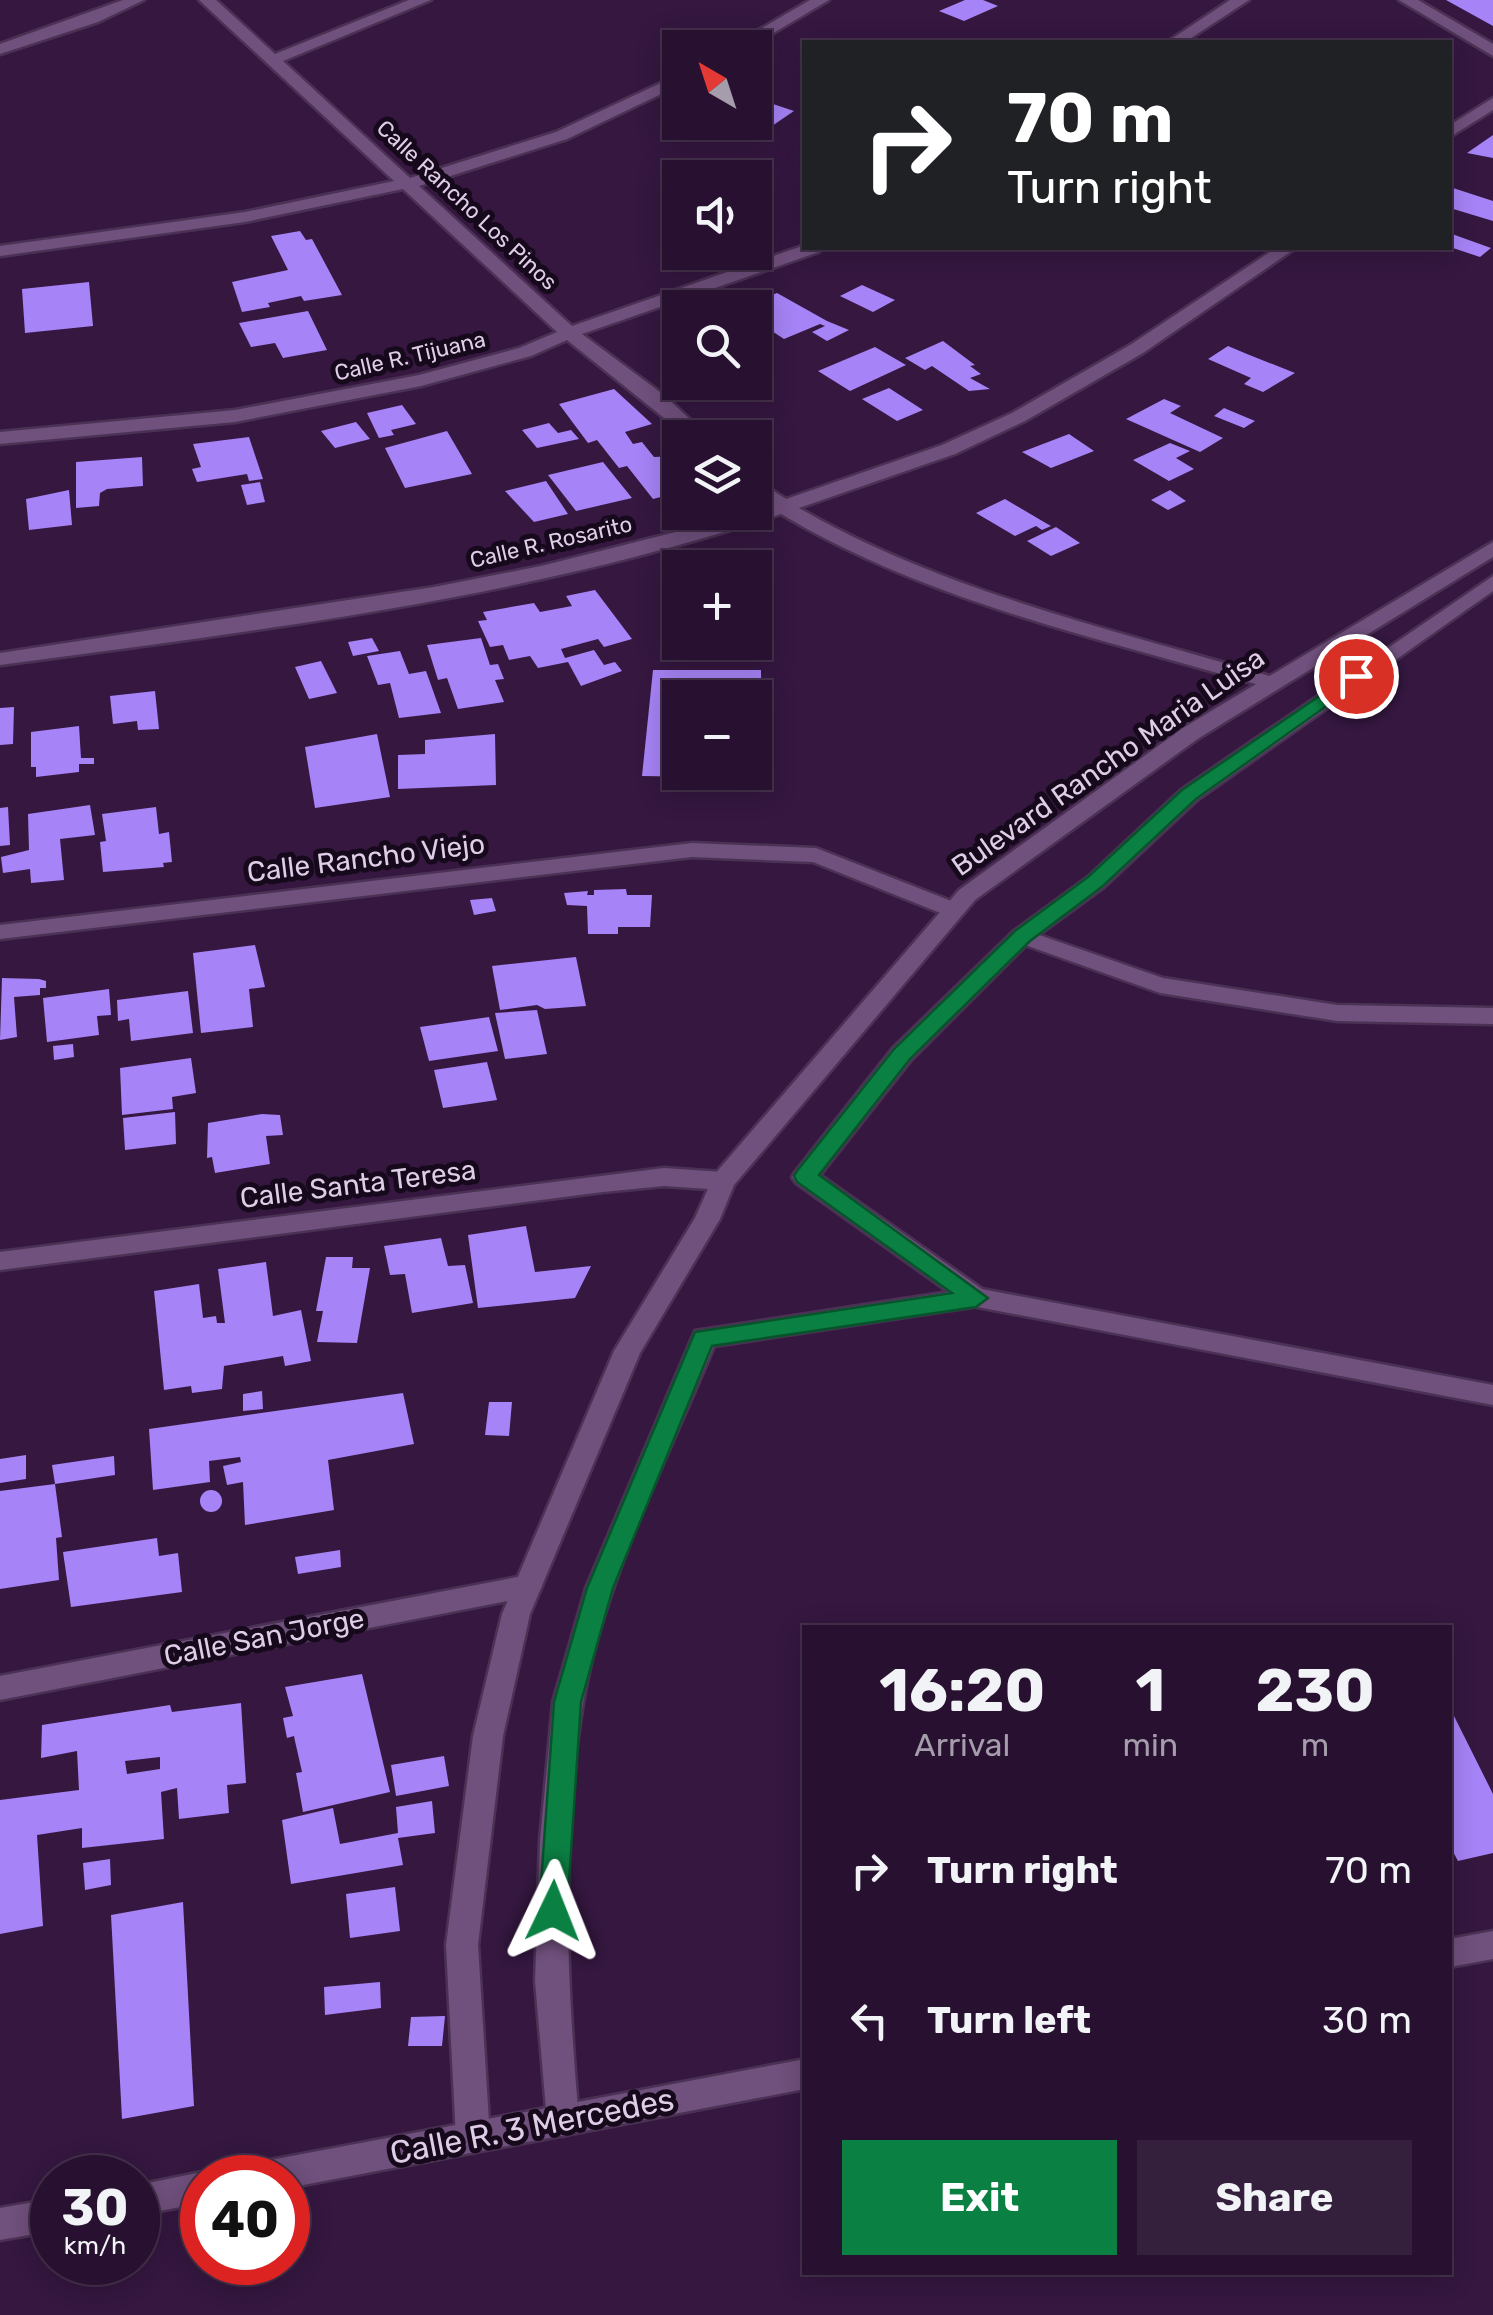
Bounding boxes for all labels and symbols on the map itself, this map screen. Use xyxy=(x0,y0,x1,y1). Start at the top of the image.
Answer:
north arrow xyxy=(662,30,772,140)
street label: Calle Rancho Los Pinos xyxy=(371,114,563,296)
street label: Calle R. Tijuana xyxy=(332,325,488,387)
street label: Calle R. Rosarito xyxy=(467,510,635,574)
pin xyxy=(1314,634,1399,719)
street label: Bulevard Rancho Maria Luisa xyxy=(945,641,1271,883)
street label: Calle Rancho Viejo xyxy=(245,827,487,889)
street label: Calle Santa Teresa xyxy=(238,1153,478,1215)
street label: Calle San Jorge xyxy=(161,1601,367,1673)
position arrow xyxy=(501,1859,605,1963)
street label: Calle R. 3 Mercedes xyxy=(387,2080,677,2172)
speed limit sign: 40 xyxy=(180,2155,310,2285)

